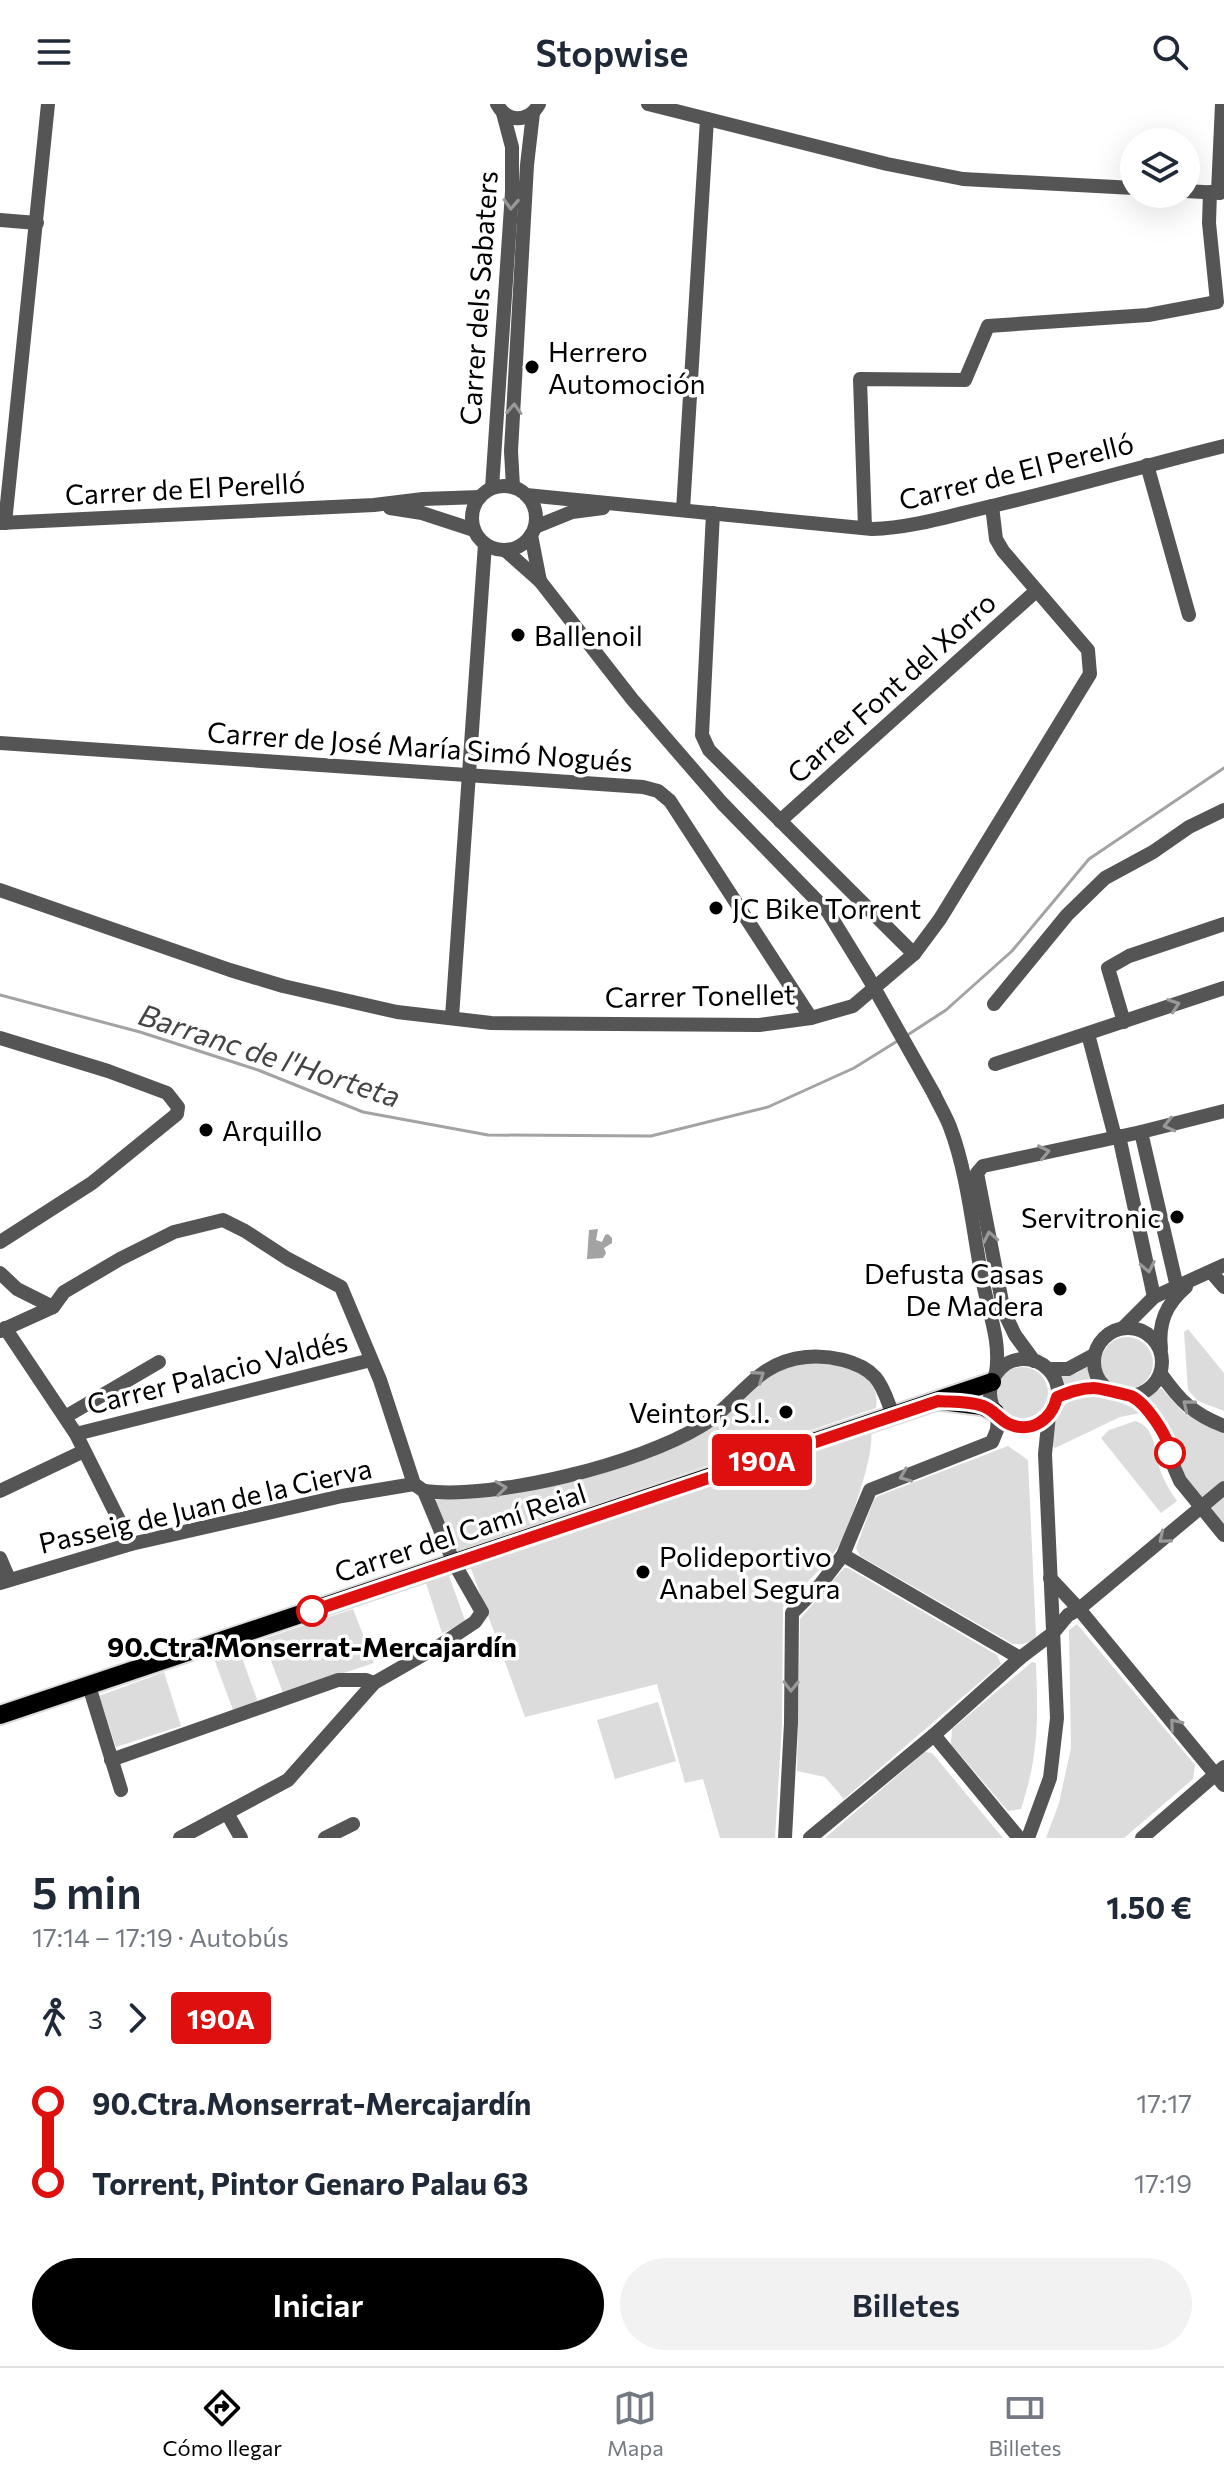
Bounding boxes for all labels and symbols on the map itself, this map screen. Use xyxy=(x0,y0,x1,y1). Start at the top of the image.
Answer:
street label: Carrer dels Sabaters xyxy=(452,170,504,426)
one-way arrow xyxy=(503,198,520,211)
place label: Herrero Automoción xyxy=(548,334,706,400)
marker: Herrero Automoción xyxy=(523,358,541,376)
one-way arrow xyxy=(505,402,522,415)
street label: Carrer de El Perelló xyxy=(895,425,1137,517)
street label: Carrer de El Perelló xyxy=(64,465,306,511)
street label: Carrer Font del Xorro xyxy=(780,584,1002,790)
place label: Ballenoil xyxy=(534,618,643,652)
marker: Ballenoil xyxy=(509,626,527,644)
street label: Carrer de José María Simó Nogués xyxy=(206,714,634,778)
place label: JC Bike Torrent xyxy=(732,891,921,925)
marker: JC Bike Torrent xyxy=(707,899,725,917)
street label: Carrer Tonellet xyxy=(604,976,796,1014)
water label: Barranc de l'Horteta xyxy=(135,994,405,1114)
one-way arrow xyxy=(1166,999,1180,1015)
place label: Arquillo xyxy=(222,1113,322,1147)
one-way arrow xyxy=(1163,1115,1177,1132)
marker: Arquillo xyxy=(197,1121,215,1139)
one-way arrow xyxy=(1037,1144,1051,1161)
place label: Servitronic xyxy=(1021,1200,1161,1234)
marker: Servitronic xyxy=(1168,1208,1186,1226)
one-way arrow xyxy=(982,1230,999,1244)
place label: Defusta Casas De Madera xyxy=(864,1256,1044,1322)
one-way arrow xyxy=(1139,1260,1156,1273)
marker: Defusta Casas De Madera xyxy=(1051,1280,1069,1298)
street label: Carrer Palacio Valdés xyxy=(83,1323,351,1421)
one-way arrow xyxy=(751,1371,765,1386)
place label: Veintor, S.l. xyxy=(628,1395,770,1429)
one-way arrow xyxy=(1182,1401,1197,1415)
marker: Veintor, S.l. xyxy=(777,1403,795,1421)
line badge: 190A xyxy=(706,1434,818,1486)
unlabelled marker xyxy=(1155,1438,1185,1468)
street label: Passeig de Juan de la Cierva xyxy=(35,1450,375,1560)
one-way arrow xyxy=(899,1466,913,1483)
street label: Carrer del Camí Reial xyxy=(330,1475,590,1589)
one-way arrow xyxy=(495,1479,508,1496)
one-way arrow xyxy=(1159,1528,1174,1543)
place label: Polideportivo Anabel Segura xyxy=(659,1539,840,1605)
marker: Polideportivo Anabel Segura xyxy=(634,1563,652,1581)
marker: 90.Ctra.Monserrat-Mercajardín xyxy=(297,1596,327,1626)
place label: 90.Ctra.Monserrat-Mercajardín xyxy=(107,1629,517,1663)
one-way arrow xyxy=(782,1680,800,1693)
one-way arrow xyxy=(1170,1719,1185,1734)

